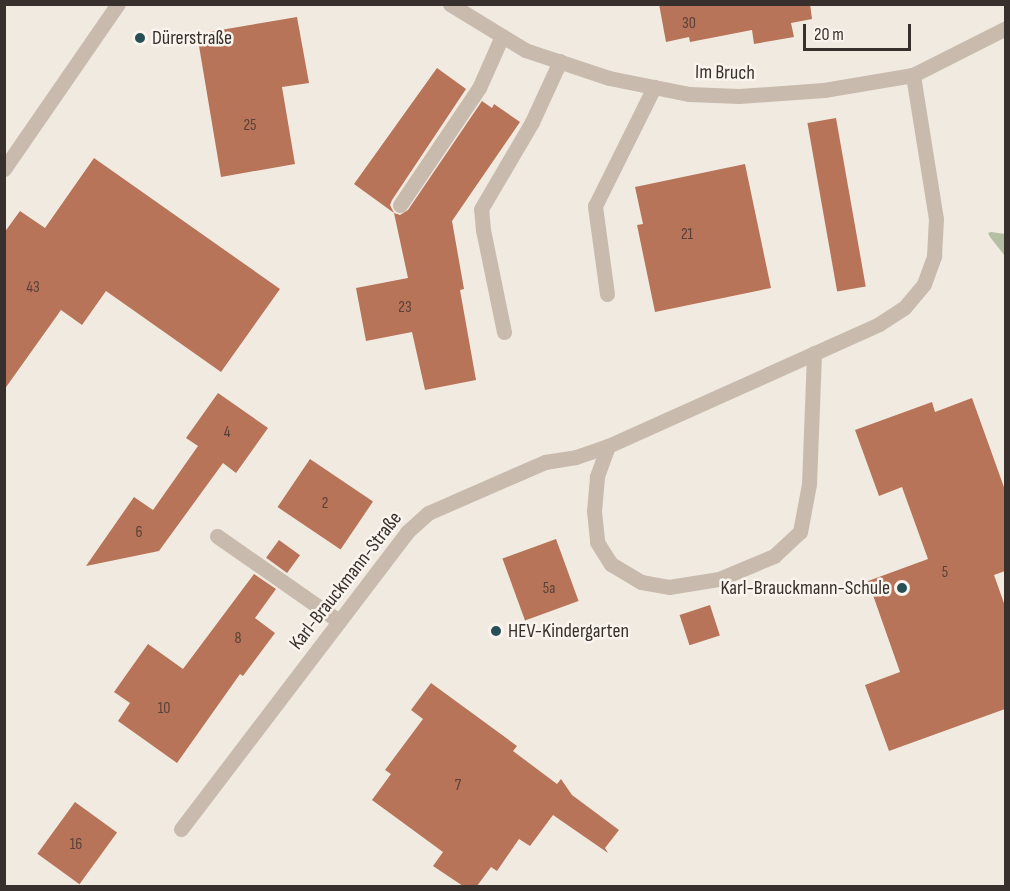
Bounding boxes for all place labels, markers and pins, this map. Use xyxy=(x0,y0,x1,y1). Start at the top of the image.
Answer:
place label: Dürerstraße xyxy=(152,26,232,50)
marker: Dürerstraße xyxy=(133,31,147,45)
place label: Karl-Brauckmann-Schule xyxy=(720,576,890,600)
marker: Karl-Brauckmann-Schule xyxy=(895,581,909,595)
place label: HEV-Kindergarten xyxy=(508,619,629,643)
marker: HEV-Kindergarten xyxy=(489,624,503,638)

